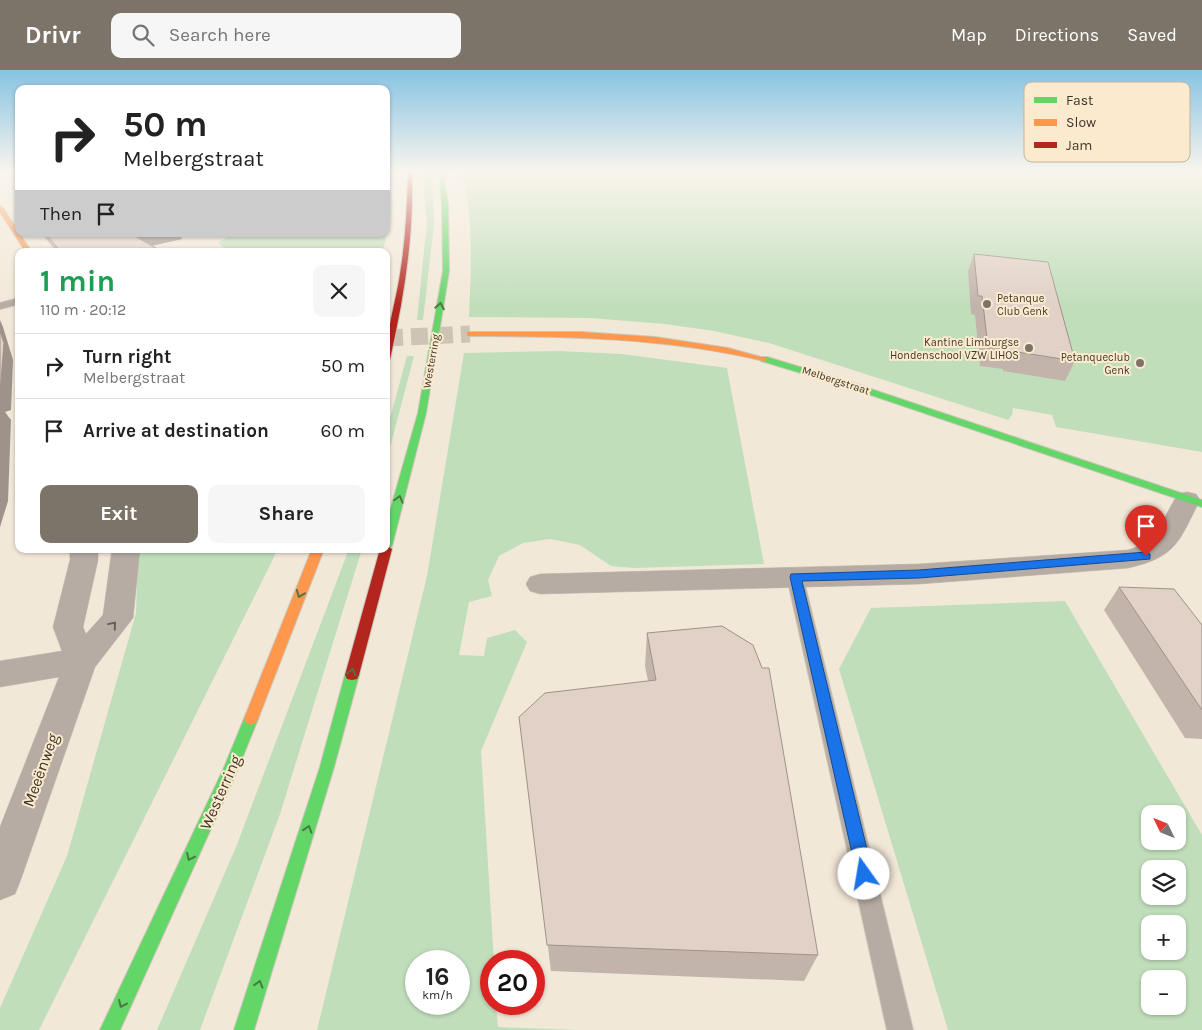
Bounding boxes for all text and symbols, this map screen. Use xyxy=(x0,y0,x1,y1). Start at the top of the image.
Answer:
search box xyxy=(111,13,461,58)
text: Drivr xyxy=(25,21,81,49)
icon: search xyxy=(129,21,157,49)
text: Search here xyxy=(169,24,271,46)
text: Map xyxy=(951,24,987,46)
text: Directions xyxy=(1015,24,1099,46)
text: Saved xyxy=(1127,24,1177,46)
legend xyxy=(1024,82,1190,162)
text: Fast xyxy=(1066,92,1093,109)
text: 50 m xyxy=(123,104,208,145)
icon: right xyxy=(40,105,105,170)
text: Slow xyxy=(1066,114,1096,131)
text: Jam xyxy=(1066,137,1092,154)
text: Melbergstraat xyxy=(123,146,264,172)
icon: arrive xyxy=(92,200,120,228)
text: Then xyxy=(40,203,82,225)
text: 1 min xyxy=(40,263,115,299)
button: close xyxy=(313,265,365,317)
place label: Petanque Club Genk xyxy=(997,292,1048,318)
marker: Petanque Club Genk xyxy=(981,298,993,310)
text: 110 m · 20:12 xyxy=(40,300,126,319)
one-way arrow xyxy=(434,302,444,310)
street label: Westerring xyxy=(420,332,443,389)
place label: Kantine Limburgse Hondenschool VZW LIHOS xyxy=(890,336,1019,362)
marker: Kantine Limburgse Hondenschool VZW LIHOS xyxy=(1023,342,1035,354)
text: Turn right xyxy=(83,346,172,368)
place label: Petanqueclub Genk xyxy=(1061,351,1130,377)
icon: right xyxy=(40,352,68,380)
text: 50 m xyxy=(321,355,365,377)
marker: Petanqueclub Genk xyxy=(1134,357,1146,369)
street label: Melbergstraat xyxy=(800,363,871,398)
text: Melbergstraat xyxy=(83,368,185,387)
icon: arrive xyxy=(40,417,68,445)
text: Arrive at destination xyxy=(83,420,269,442)
text: 60 m xyxy=(321,420,365,442)
button: Exit xyxy=(40,485,198,543)
button: Share xyxy=(208,485,365,543)
one-way arrow xyxy=(393,494,404,503)
pin xyxy=(1125,505,1167,556)
icon: arrive xyxy=(1132,512,1160,540)
one-way arrow xyxy=(296,589,307,598)
one-way arrow xyxy=(107,621,116,630)
one-way arrow xyxy=(347,669,357,677)
street label: Meeënweg xyxy=(18,731,63,809)
street label: Westerring xyxy=(196,752,245,832)
north arrow xyxy=(1141,805,1186,850)
map controls xyxy=(1141,805,1186,1015)
one-way arrow xyxy=(302,825,312,833)
position arrow xyxy=(837,847,889,899)
one-way arrow xyxy=(186,852,196,861)
button: layers xyxy=(1141,860,1186,905)
button: + xyxy=(1141,915,1186,960)
speed limit sign: 20 xyxy=(480,950,545,1015)
text: 16 xyxy=(425,962,450,991)
button: − xyxy=(1141,970,1186,1015)
one-way arrow xyxy=(253,980,263,988)
text: km/h xyxy=(422,988,453,1002)
one-way arrow xyxy=(118,999,128,1008)

